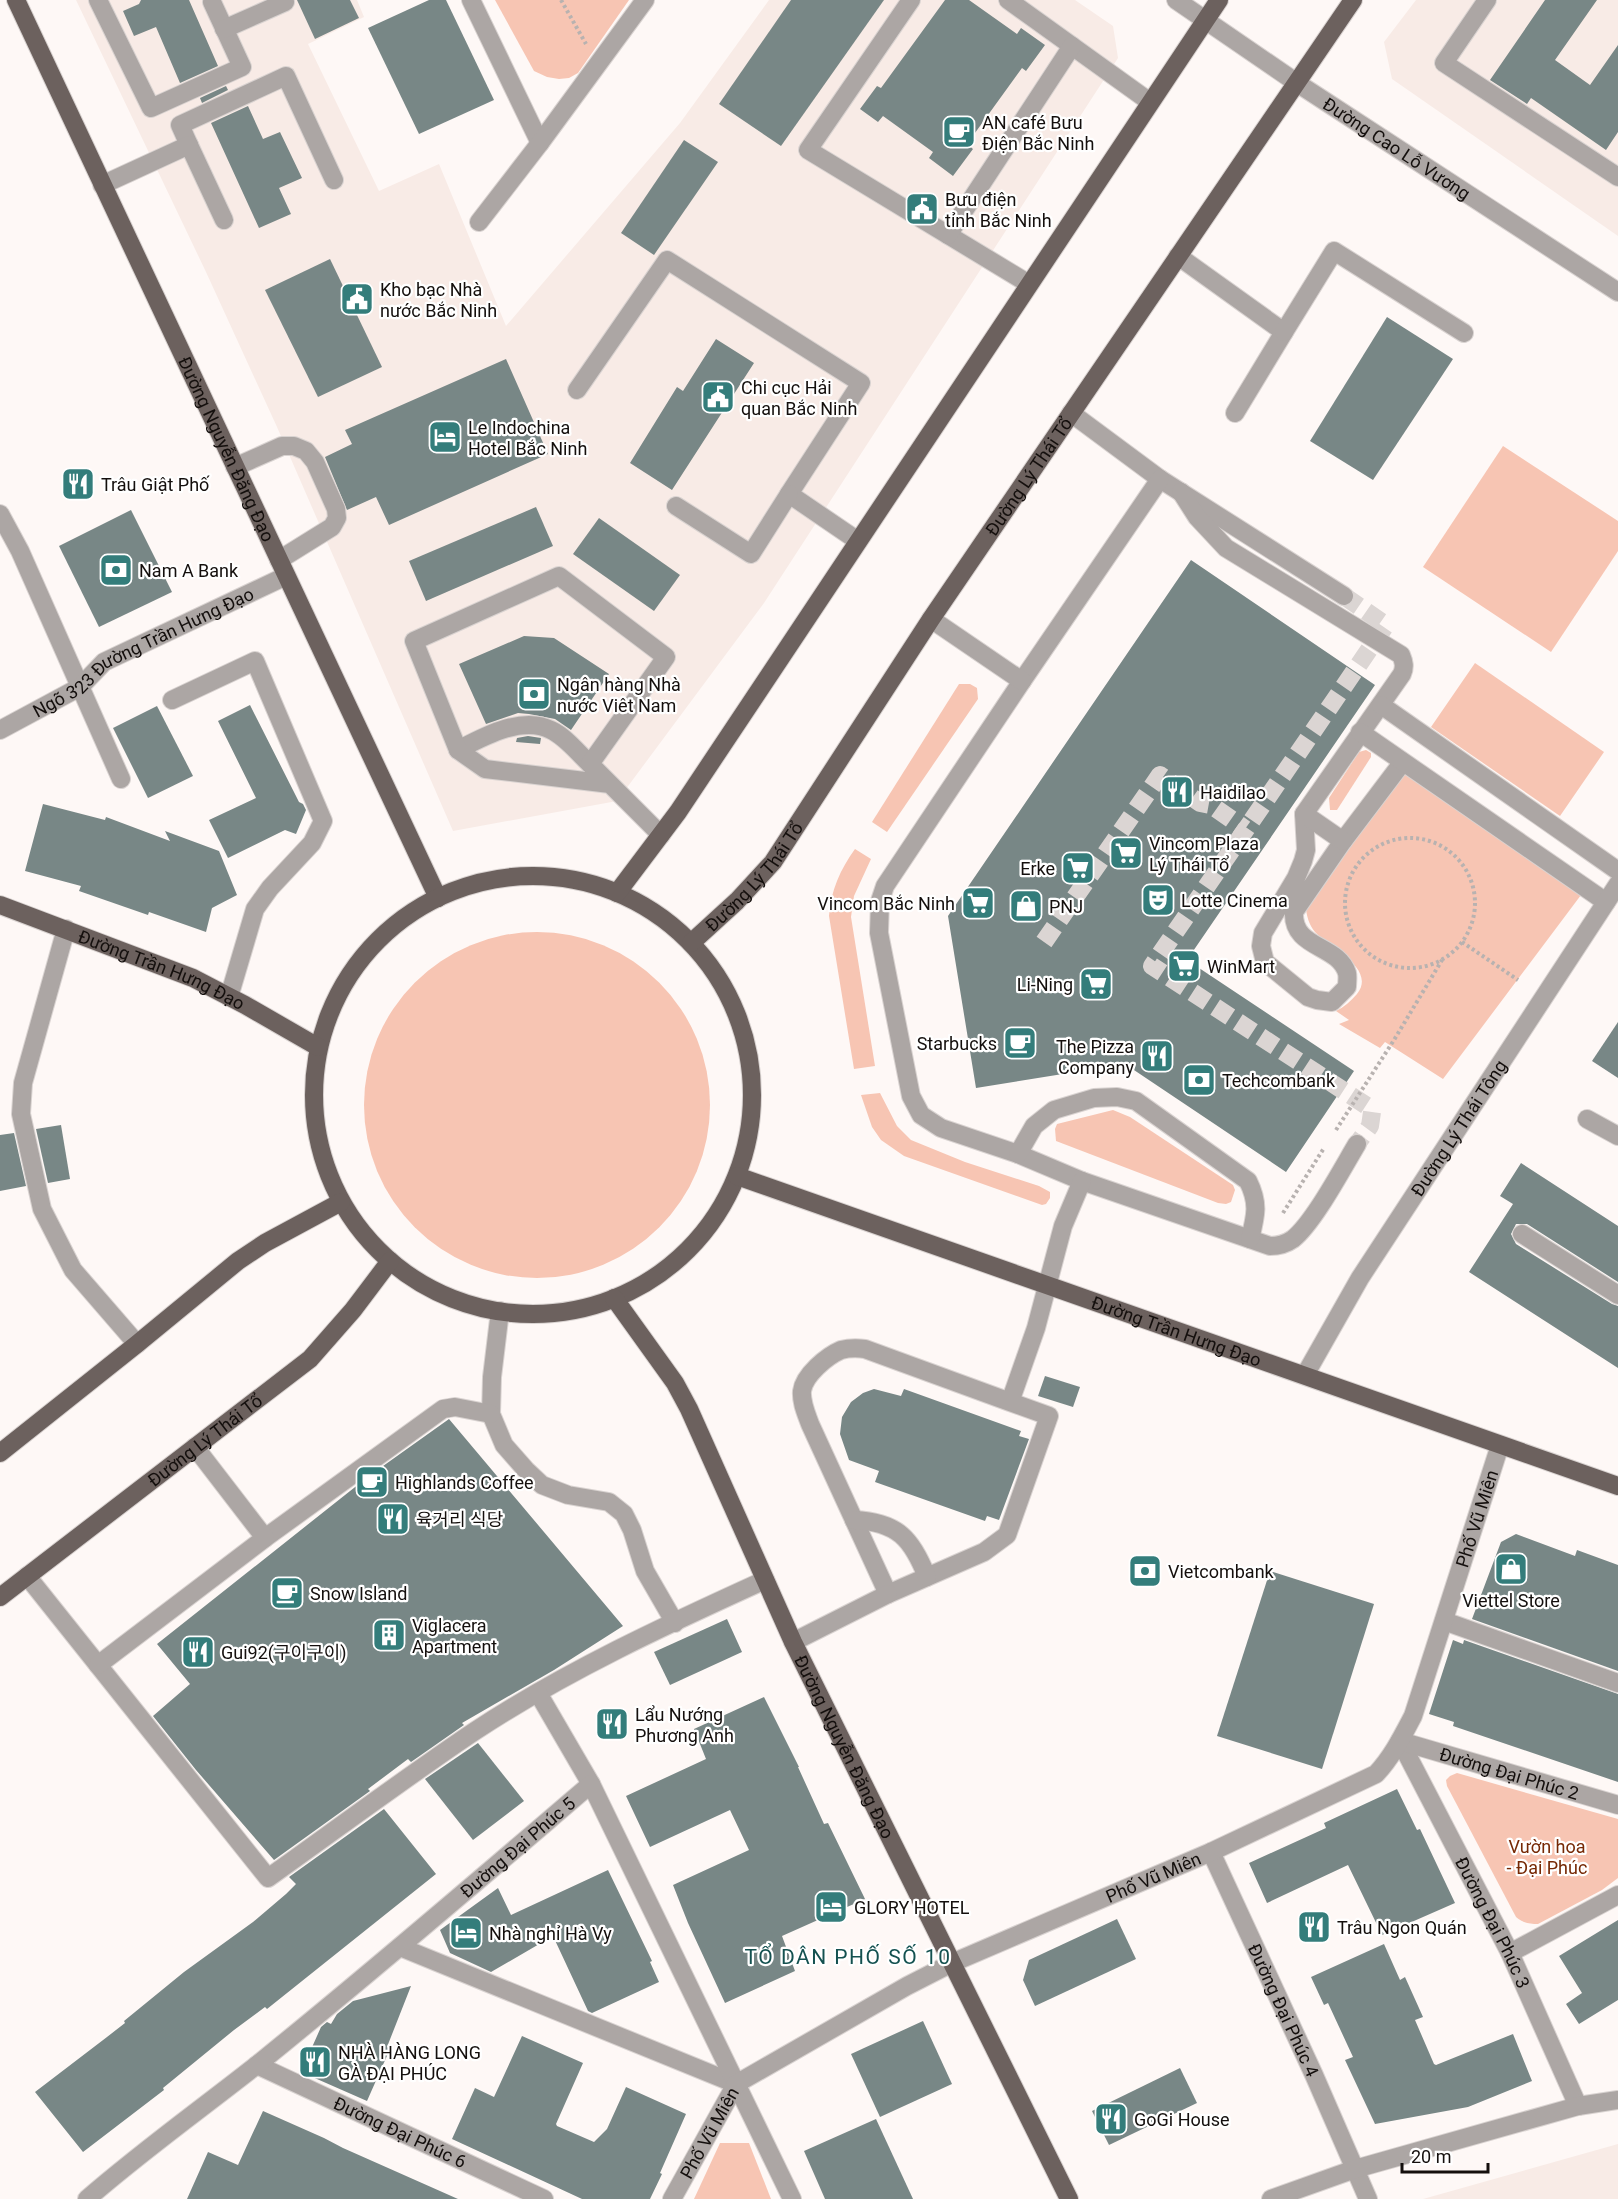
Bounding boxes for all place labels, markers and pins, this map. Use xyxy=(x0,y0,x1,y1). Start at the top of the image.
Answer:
place label: AN café Bưu Điện Bắc Ninh xyxy=(982,112,1094,154)
cafe icon: AN café Bưu Điện Bắc Ninh xyxy=(941,114,977,150)
place label: Bưu điện tỉnh Bắc Ninh xyxy=(945,189,1052,231)
public building icon: Bưu điện tỉnh Bắc Ninh xyxy=(904,191,940,227)
place label: Kho bạc Nhà nước Bắc Ninh xyxy=(380,279,497,321)
public building icon: Kho bạc Nhà nước Bắc Ninh xyxy=(339,281,375,317)
place label: Chi cục Hải quan Bắc Ninh xyxy=(741,377,857,419)
public building icon: Chi cục Hải quan Bắc Ninh xyxy=(700,379,736,415)
place label: Le Indochina Hotel Bắc Ninh xyxy=(468,417,587,459)
hotel icon: Le Indochina Hotel Bắc Ninh xyxy=(427,419,463,455)
restaurant icon: Trâu Giật Phố xyxy=(60,466,96,502)
place label: Trâu Giật Phố xyxy=(101,474,210,495)
bank icon: Nam A Bank xyxy=(98,552,134,588)
place label: Nam A Bank xyxy=(139,560,239,581)
place label: Ngân hàng Nhà nước Viêt Nam xyxy=(557,674,681,716)
bank icon: Ngân hàng Nhà nước Viêt Nam xyxy=(516,676,552,712)
restaurant icon: Haidilao xyxy=(1159,774,1195,810)
place label: Haidilao xyxy=(1200,782,1266,803)
place label: Vincom Plaza Lý Thái Tổ xyxy=(1149,833,1259,875)
supermarket icon: Vincom Plaza Lý Thái Tổ xyxy=(1108,835,1144,871)
supermarket icon: Erke xyxy=(1060,850,1096,886)
place label: Erke xyxy=(1020,858,1055,879)
theatre icon: Lotte Cinema xyxy=(1140,882,1176,918)
supermarket icon: Vincom Bắc Ninh xyxy=(960,885,996,921)
shop icon: PNJ xyxy=(1008,888,1044,924)
place label: Lotte Cinema xyxy=(1181,890,1288,911)
place label: Vincom Bắc Ninh xyxy=(817,893,955,914)
place label: PNJ xyxy=(1049,896,1083,917)
supermarket icon: WinMart xyxy=(1166,948,1202,984)
place label: WinMart xyxy=(1207,956,1275,977)
supermarket icon: Li-Ning xyxy=(1078,966,1114,1002)
place label: Li-Ning xyxy=(1017,974,1073,995)
cafe icon: Starbucks xyxy=(1002,1025,1038,1061)
place label: Starbucks xyxy=(917,1033,997,1054)
place label: The Pizza Company xyxy=(1056,1036,1134,1078)
restaurant icon: The Pizza Company xyxy=(1139,1038,1175,1074)
bank icon: Techcombank xyxy=(1181,1062,1217,1098)
place label: Techcombank xyxy=(1222,1070,1336,1091)
cafe icon: Highlands Coffee xyxy=(354,1464,390,1500)
place label: Highlands Coffee xyxy=(395,1472,534,1493)
restaurant icon: 육거리 식당 xyxy=(375,1501,411,1537)
place label: 육거리 식당 xyxy=(416,1509,503,1530)
shop icon: Viettel Store xyxy=(1493,1551,1529,1587)
bank icon: Vietcombank xyxy=(1127,1553,1163,1589)
place label: Vietcombank xyxy=(1168,1561,1275,1582)
cafe icon: Snow Island xyxy=(269,1575,305,1611)
place label: Snow Island xyxy=(310,1583,407,1604)
place label: Viettel Store xyxy=(1462,1590,1560,1611)
place label: Viglacera Apartment xyxy=(412,1615,497,1657)
building icon: Viglacera Apartment xyxy=(371,1617,407,1653)
restaurant icon: Gui92(구이구이) xyxy=(180,1634,216,1670)
place label: Gui92(구이구이) xyxy=(221,1642,346,1664)
place label: Lẩu Nướng Phương Anh xyxy=(635,1704,734,1746)
restaurant icon: Lẩu Nướng Phương Anh xyxy=(594,1706,630,1742)
hotel icon: GLORY HOTEL xyxy=(813,1889,849,1925)
place label: GLORY HOTEL xyxy=(854,1897,970,1918)
restaurant icon: Trâu Ngon Quán xyxy=(1296,1909,1332,1945)
hotel icon: Nhà nghỉ Hà Vy xyxy=(448,1915,484,1951)
place label: Trâu Ngon Quán xyxy=(1337,1917,1467,1938)
place label: Nhà nghỉ Hà Vy xyxy=(489,1923,612,1944)
place label: NHÀ HÀNG LONG GÀ ĐẠI PHÚC xyxy=(338,2042,481,2084)
restaurant icon: NHÀ HÀNG LONG GÀ ĐẠI PHÚC xyxy=(297,2044,333,2080)
restaurant icon: GoGi House xyxy=(1093,2101,1129,2137)
place label: GoGi House xyxy=(1134,2109,1230,2130)

